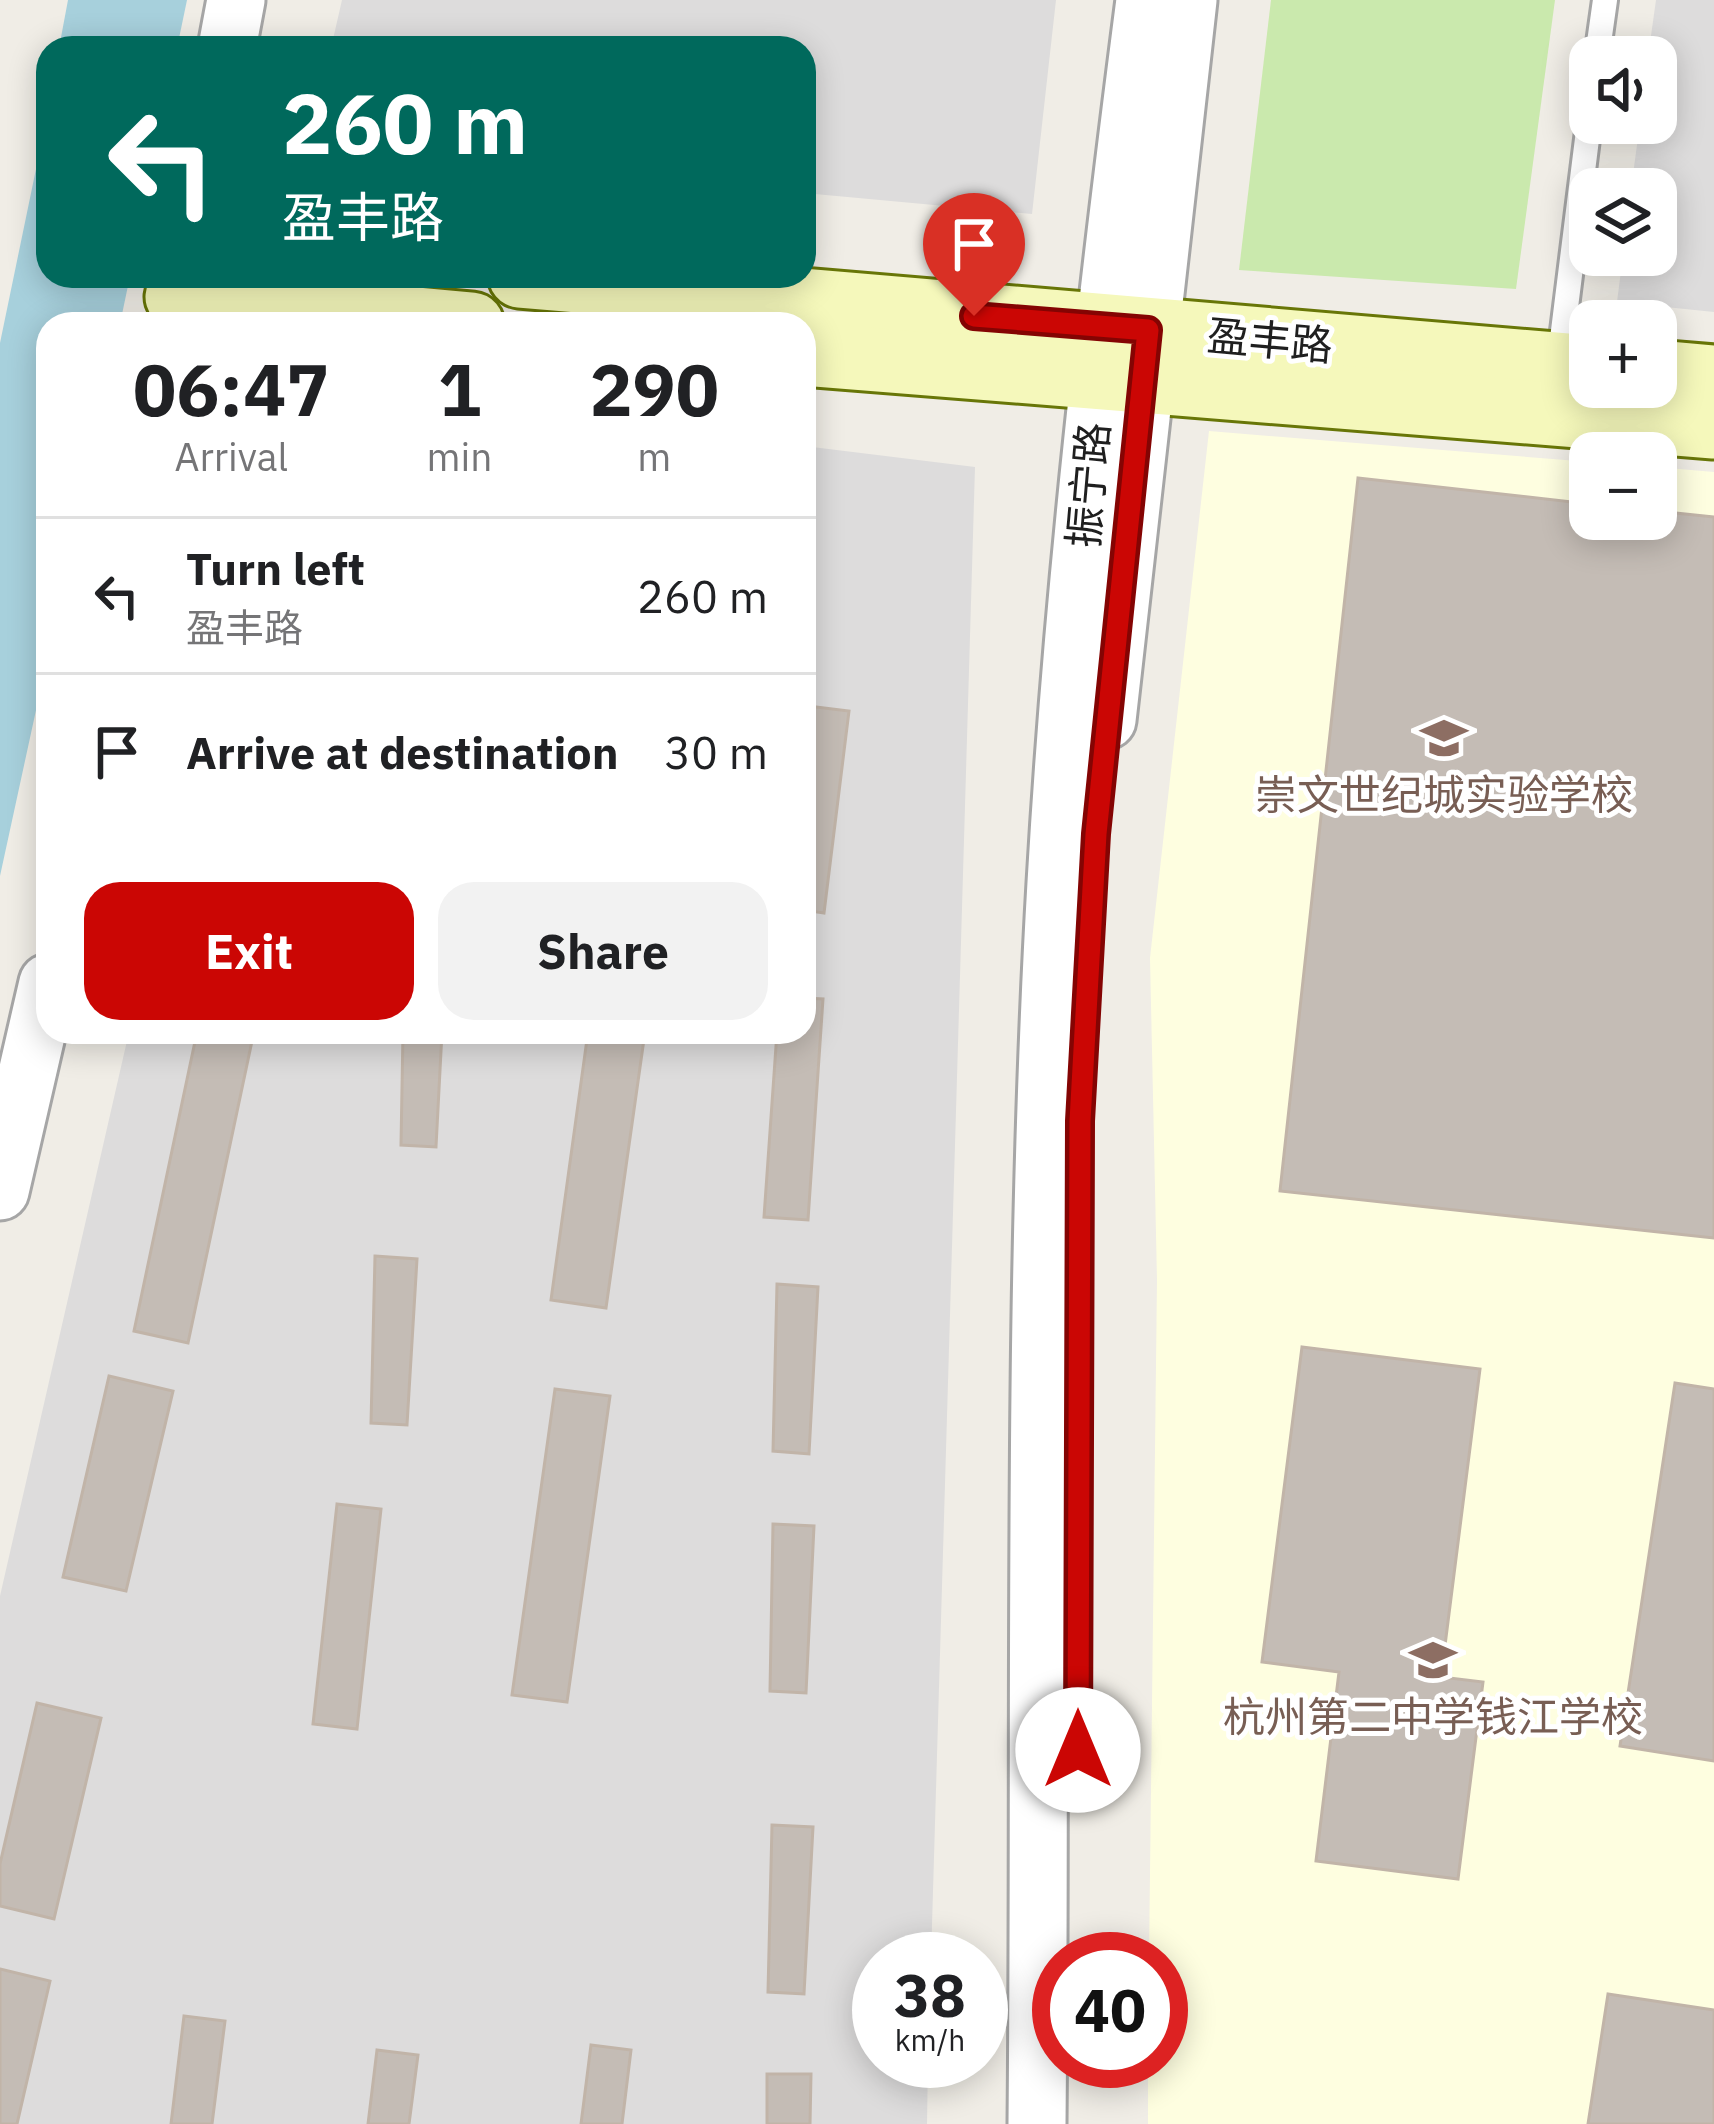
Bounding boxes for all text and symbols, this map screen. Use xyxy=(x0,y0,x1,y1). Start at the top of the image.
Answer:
map controls xyxy=(1569,36,1677,540)
button: sound xyxy=(1569,36,1677,144)
text: 260 m xyxy=(282,68,528,177)
icon: left xyxy=(84,84,240,240)
button: layers xyxy=(1569,168,1677,276)
text: 盈丰路 xyxy=(282,182,444,252)
pin xyxy=(923,193,1025,316)
icon: arrive xyxy=(941,211,1007,277)
button: + xyxy=(1569,300,1677,408)
street label: 盈丰路 xyxy=(1205,307,1335,373)
text: 06:47 xyxy=(133,342,330,436)
text: 1 xyxy=(438,342,481,436)
text: 290 xyxy=(589,342,719,436)
street label: 振宁路 xyxy=(1055,420,1121,550)
text: Arrival xyxy=(174,431,288,482)
text: min xyxy=(427,431,492,482)
text: m xyxy=(637,431,671,482)
button: − xyxy=(1569,432,1677,540)
text: Turn left xyxy=(186,539,365,597)
icon: left xyxy=(84,563,150,629)
text: 260 m xyxy=(637,567,768,625)
text: 盈丰路 xyxy=(186,602,303,653)
school or university icon: 崇文世纪城实验学校 xyxy=(1419,713,1469,763)
icon: arrive xyxy=(84,719,150,785)
text: Arrive at destination xyxy=(186,723,619,781)
text: 30 m xyxy=(664,723,768,781)
place label: 崇文世纪城实验学校 xyxy=(1255,767,1633,822)
button: Exit xyxy=(84,882,414,1020)
button: Share xyxy=(438,882,768,1020)
school or university icon: 杭州第二中学钱江学校 xyxy=(1408,1635,1458,1685)
position arrow xyxy=(1015,1687,1141,1813)
place label: 杭州第二中学钱江学校 xyxy=(1223,1689,1643,1744)
speed limit sign: 40 xyxy=(1032,1932,1188,2088)
text: 38 xyxy=(894,1955,966,2034)
text: km/h xyxy=(895,2020,965,2059)

